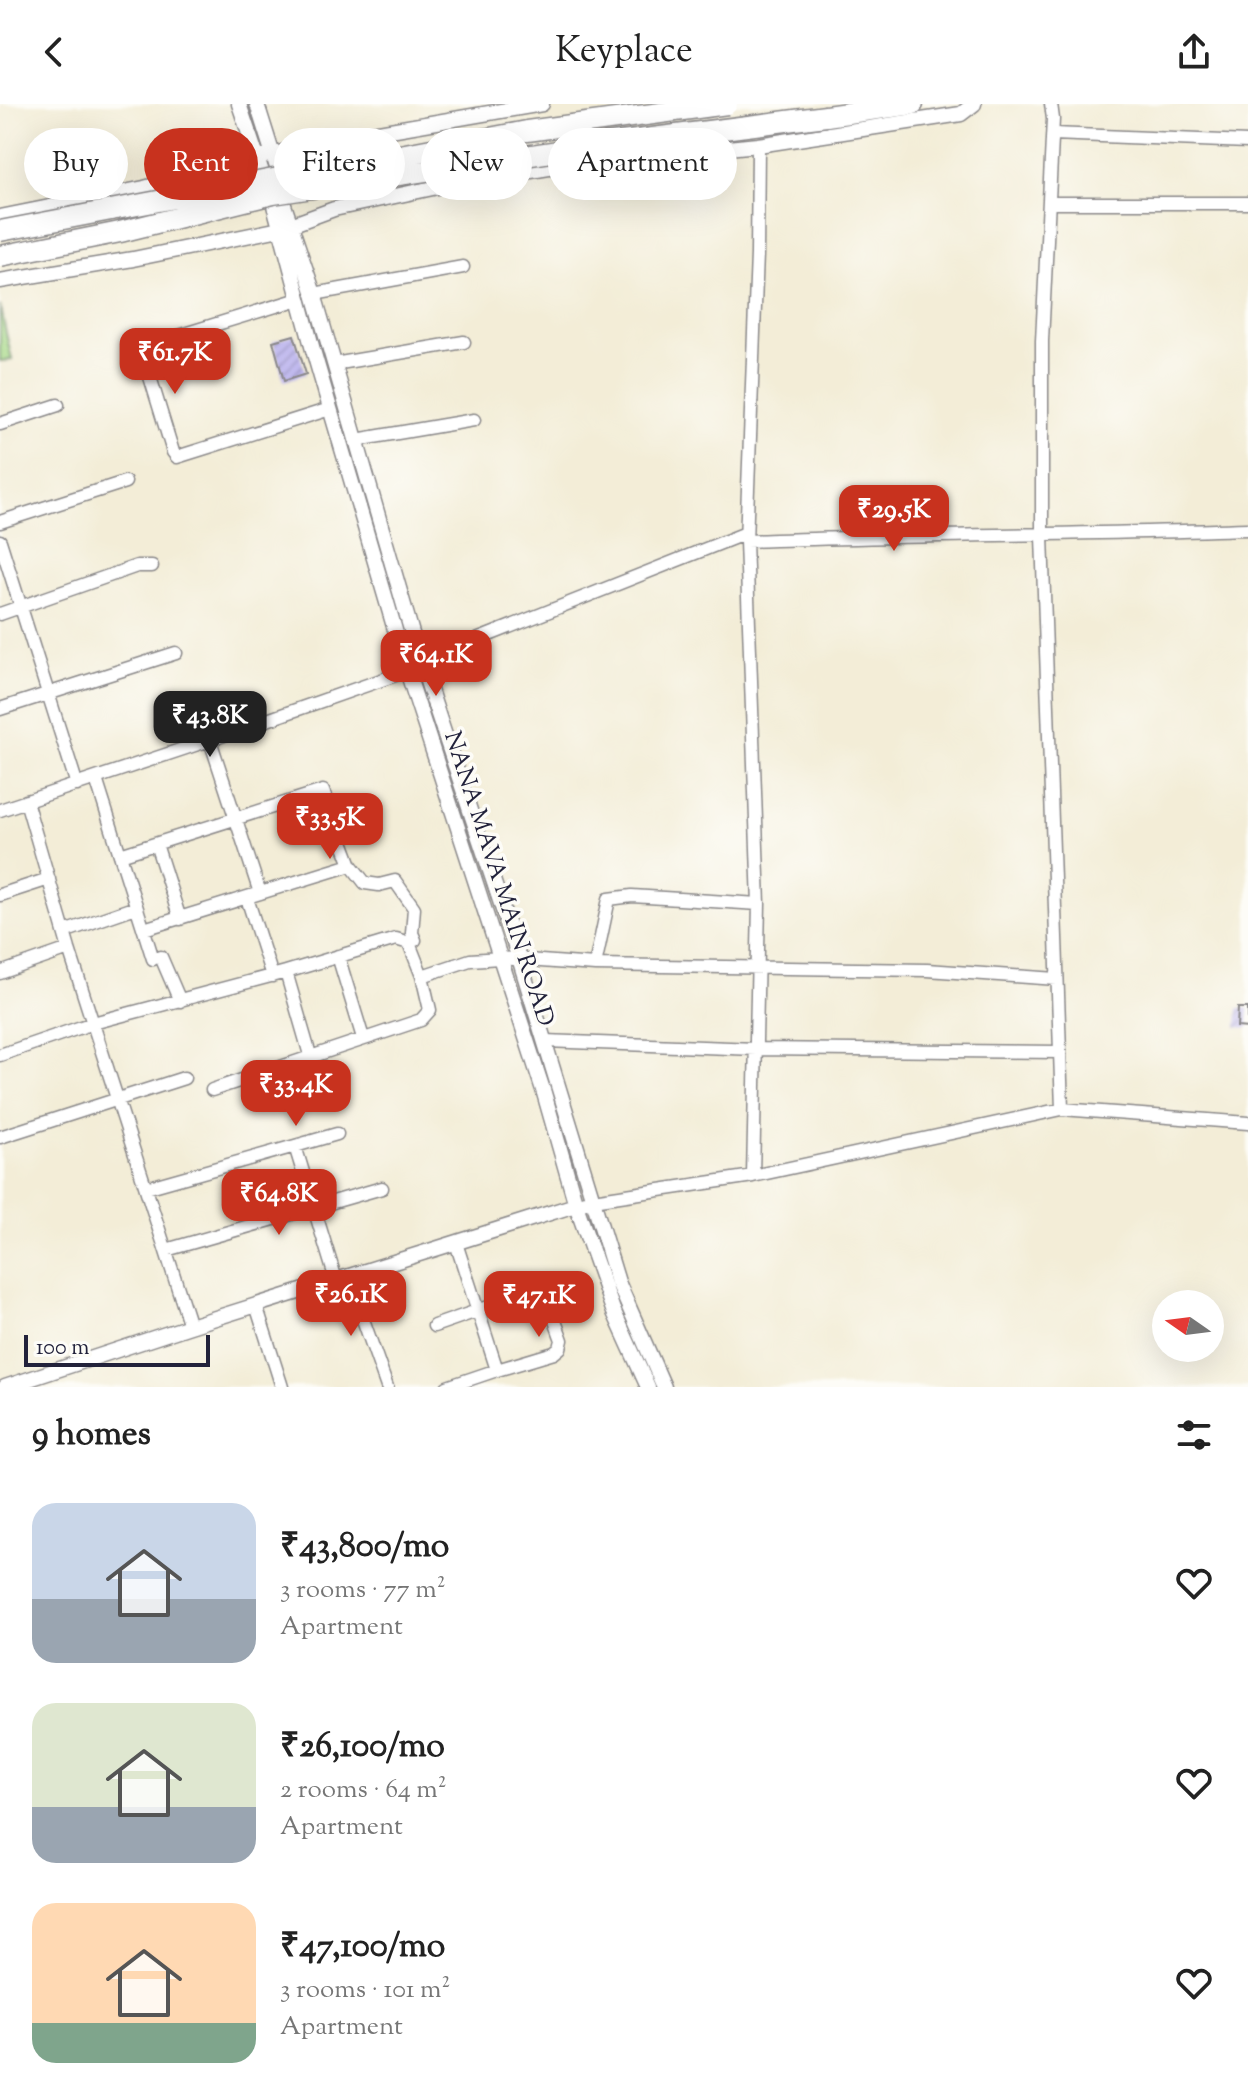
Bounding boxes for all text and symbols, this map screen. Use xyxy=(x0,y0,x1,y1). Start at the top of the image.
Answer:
text: Keyplace xyxy=(555,26,693,78)
icon: back xyxy=(32,30,76,74)
icon: share xyxy=(1172,30,1216,74)
chip: Buy xyxy=(24,128,128,200)
chip: Rent xyxy=(144,128,258,200)
chip: Filters xyxy=(274,128,405,200)
chip: New xyxy=(421,128,532,200)
chip: Apartment xyxy=(548,128,737,200)
pin: ₹61.7K xyxy=(110,328,240,396)
text: ₹61.7K xyxy=(138,335,212,372)
pin: ₹29.5K xyxy=(829,485,959,553)
text: ₹29.5K xyxy=(857,492,931,529)
pin: ₹64.1K xyxy=(371,630,501,698)
text: ₹64.1K xyxy=(399,637,473,674)
pin: ₹43.8K xyxy=(145,691,275,759)
text: ₹43.8K xyxy=(172,698,248,735)
street label: NANA MAVA MAIN ROAD xyxy=(434,727,562,1031)
pin: ₹33.5K xyxy=(265,793,395,861)
text: ₹33.5K xyxy=(295,800,365,837)
pin: ₹33.4K xyxy=(231,1060,361,1128)
text: ₹33.4K xyxy=(259,1067,333,1104)
pin: ₹64.8K xyxy=(214,1169,344,1237)
text: ₹64.8K xyxy=(240,1176,318,1213)
pin: ₹26.1K xyxy=(286,1270,416,1338)
pin: ₹47.1K xyxy=(474,1271,604,1339)
text: ₹26.1K xyxy=(314,1277,388,1314)
text: ₹47.1K xyxy=(502,1278,576,1315)
north arrow xyxy=(1152,1290,1224,1362)
map controls xyxy=(1152,1290,1224,1362)
scale bar xyxy=(24,1331,210,1367)
text: 100 m xyxy=(36,1333,89,1365)
text: 9 homes xyxy=(32,1411,151,1460)
icon: filters xyxy=(1172,1413,1216,1457)
text: ₹43,800/mo xyxy=(280,1523,449,1572)
icon: home xyxy=(96,1535,192,1631)
icon: heart xyxy=(1172,1561,1216,1605)
text: 3 rooms · 77 m² xyxy=(280,1572,445,1609)
text: Apartment xyxy=(280,1609,403,1646)
text: ₹26,100/mo xyxy=(280,1723,445,1772)
icon: home xyxy=(96,1735,192,1831)
icon: heart xyxy=(1172,1761,1216,1805)
text: 2 rooms · 64 m² xyxy=(280,1772,447,1809)
text: Apartment xyxy=(280,1809,403,1846)
text: ₹47,100/mo xyxy=(280,1923,445,1972)
icon: home xyxy=(96,1935,192,2031)
icon: heart xyxy=(1172,1961,1216,2005)
text: 3 rooms · 101 m² xyxy=(280,1972,450,2009)
text: Apartment xyxy=(280,2009,403,2046)

